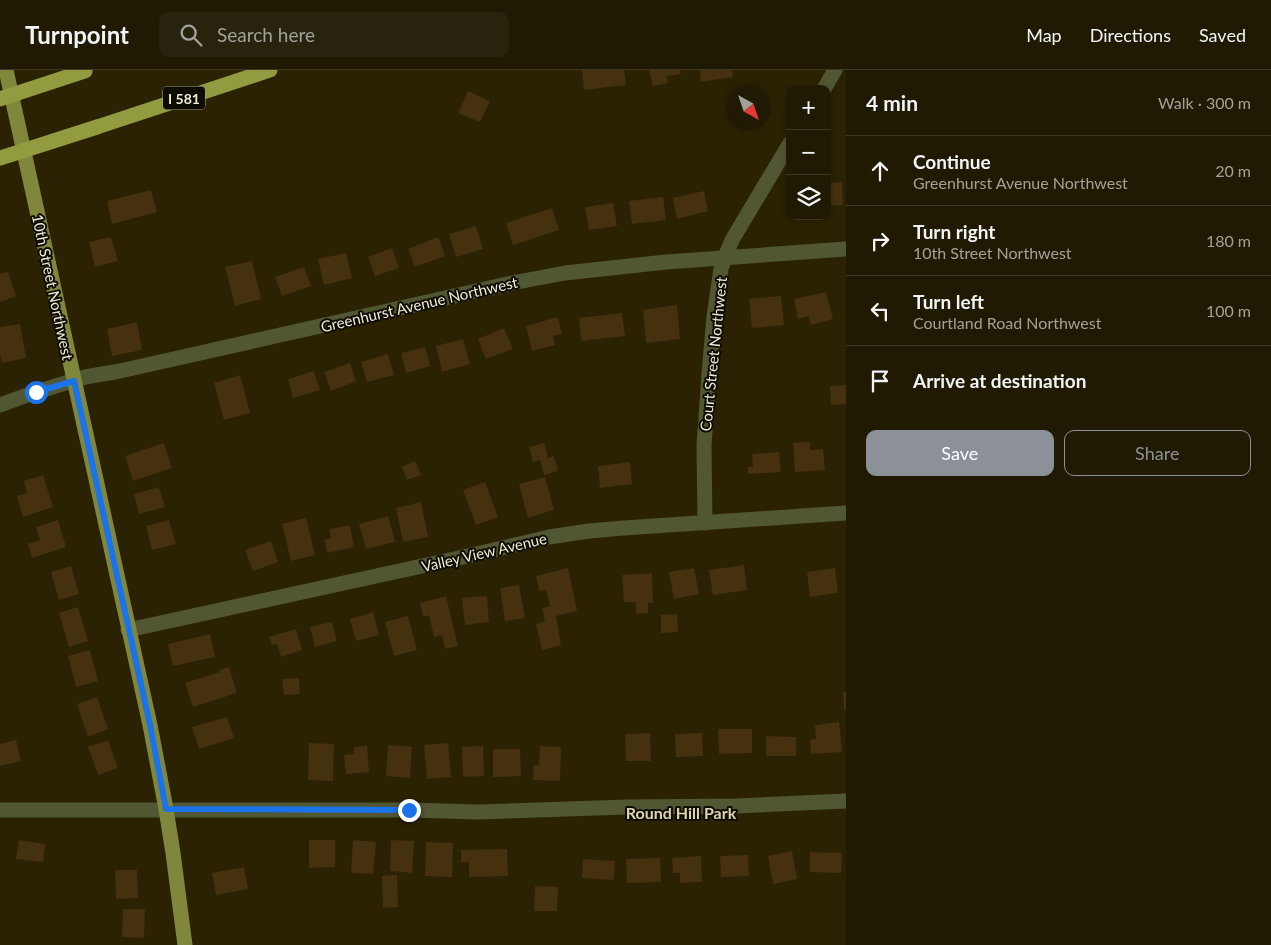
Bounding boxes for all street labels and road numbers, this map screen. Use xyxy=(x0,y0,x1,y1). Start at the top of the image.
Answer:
road number: I 581 xyxy=(163,86,205,110)
street label: 10th Street Northwest xyxy=(29,212,77,362)
street label: Greenhurst Avenue Northwest xyxy=(319,272,520,335)
street label: Court Street Northwest xyxy=(696,275,730,432)
street label: Valley View Avenue xyxy=(420,529,548,575)

